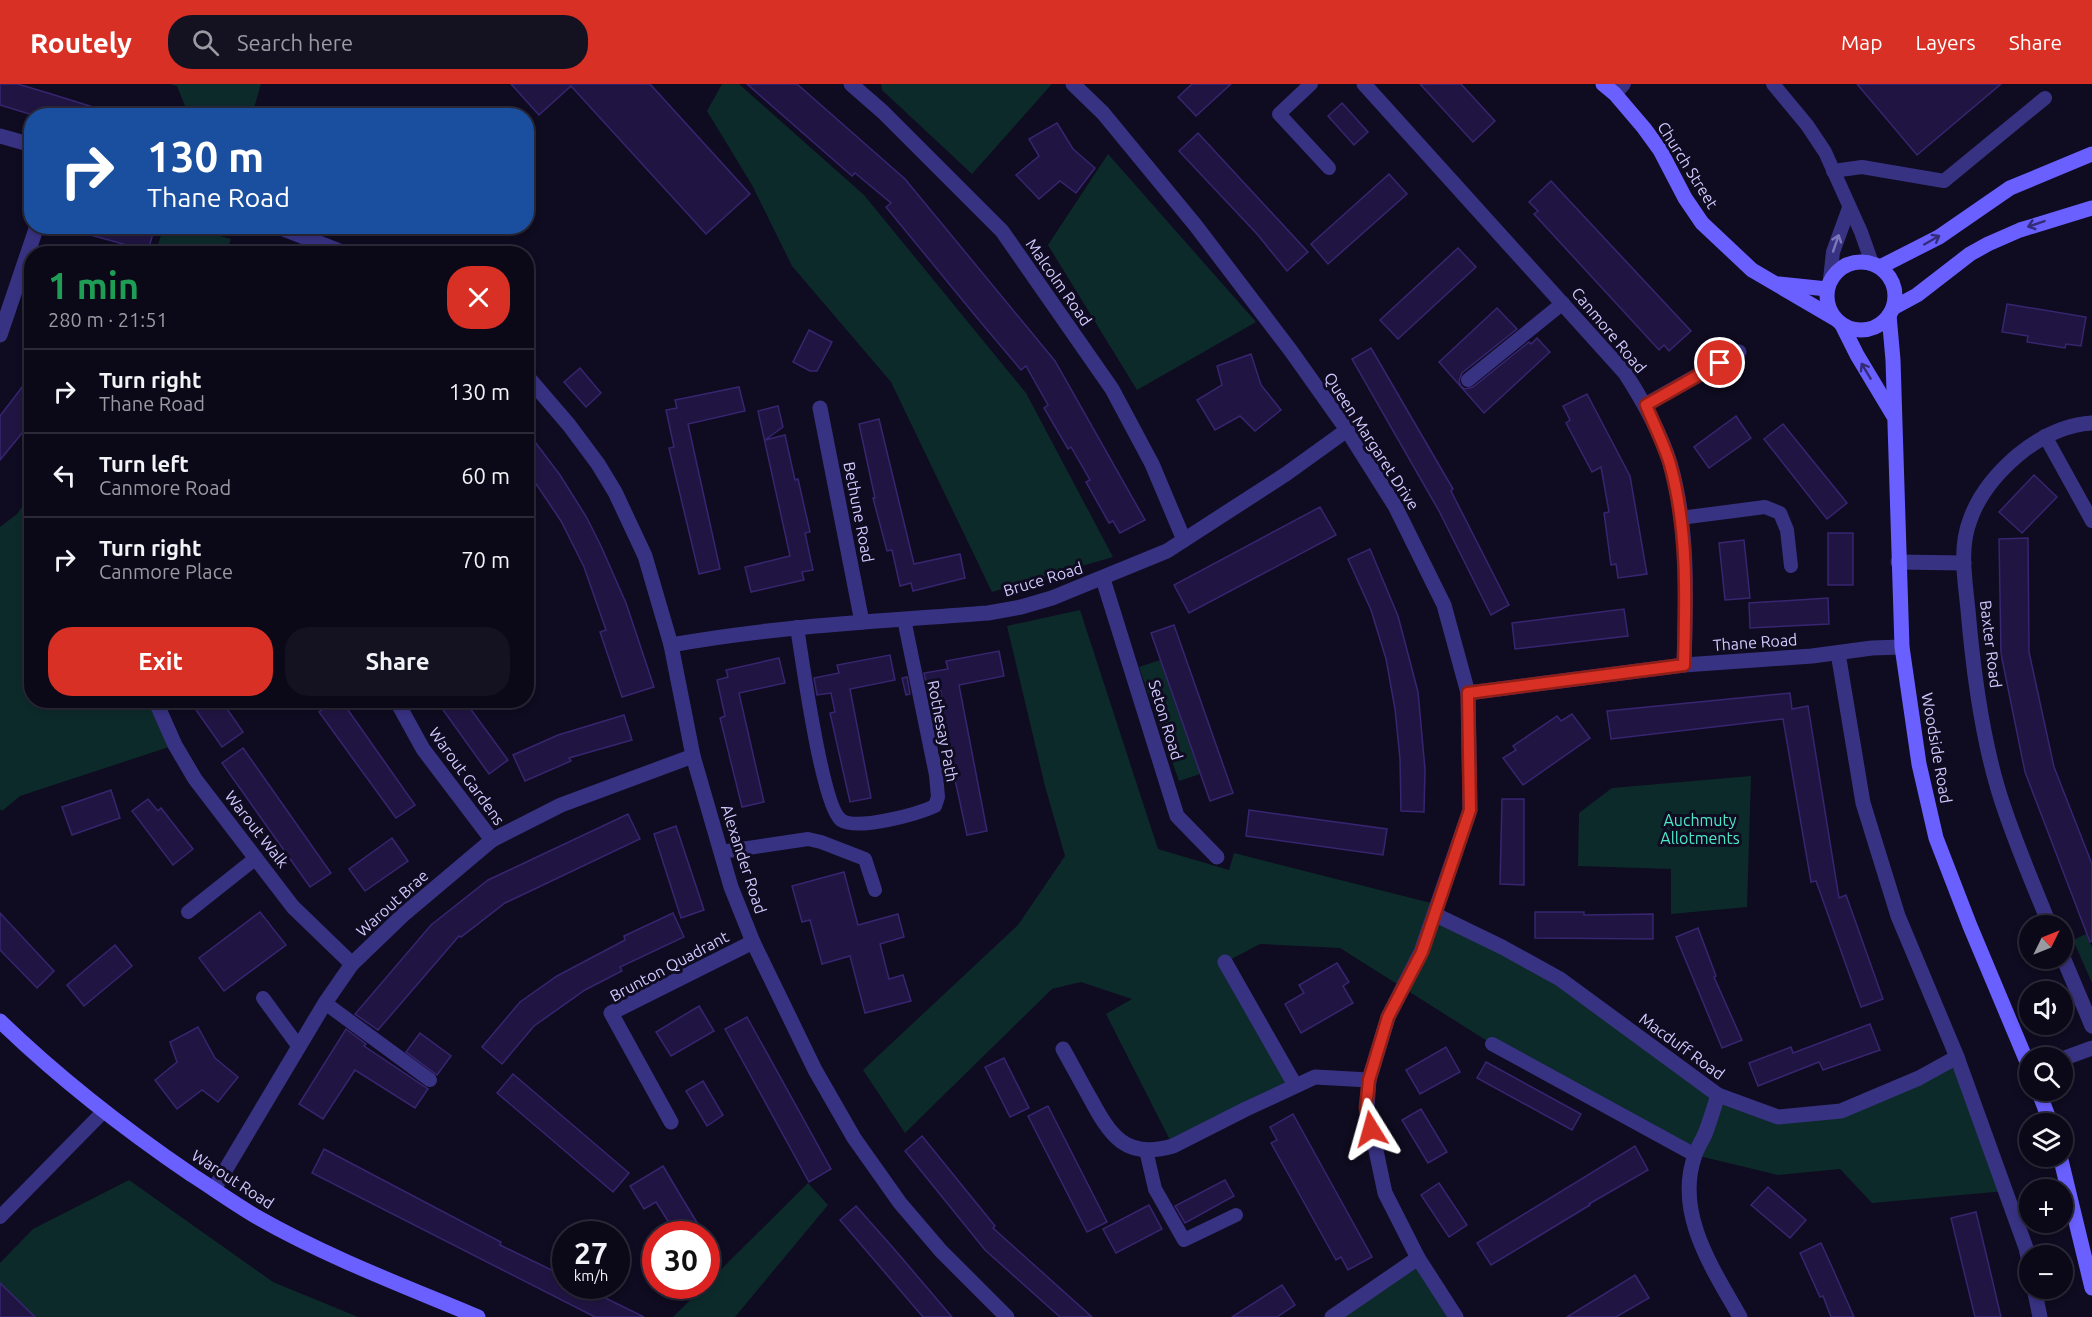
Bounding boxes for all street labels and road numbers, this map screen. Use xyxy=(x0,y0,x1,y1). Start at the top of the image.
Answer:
street label: Church Street xyxy=(1654,118,1722,212)
street label: Malcolm Road xyxy=(1022,235,1096,329)
street label: Canmore Road xyxy=(1568,284,1650,376)
street label: Queen Margaret Drive xyxy=(1321,369,1423,513)
street label: Bethune Road xyxy=(840,460,878,564)
street label: Bruce Road xyxy=(1001,558,1085,600)
street label: Baxter Road xyxy=(1977,599,2005,689)
street label: Thane Road xyxy=(1712,630,1798,654)
street label: Seton Road xyxy=(1145,678,1187,762)
street label: Rothesay Path xyxy=(924,679,962,783)
street label: Woodside Road xyxy=(1918,691,1956,805)
street label: Warout Gardens xyxy=(426,724,509,828)
street label: Warout Walk xyxy=(222,787,292,871)
street label: Alexander Road xyxy=(718,802,770,916)
street label: Warout Brae xyxy=(352,866,432,940)
street label: Brunton Quadrant xyxy=(607,927,732,1005)
street label: Macduff Road xyxy=(1636,1009,1728,1083)
street label: Warout Road xyxy=(189,1146,277,1212)

